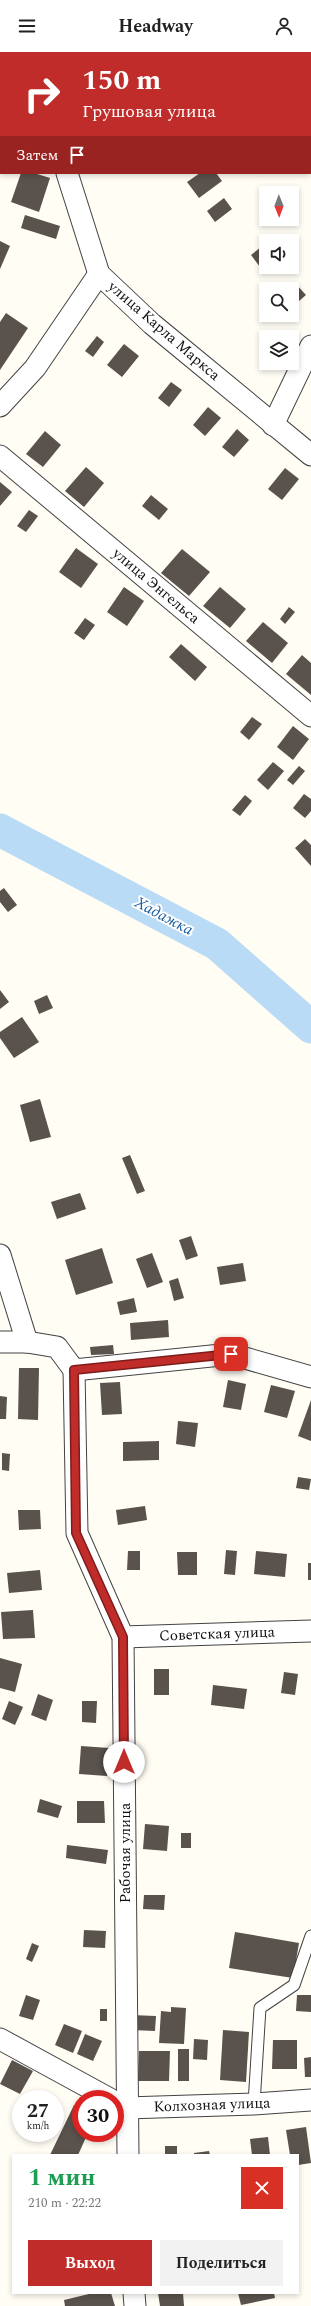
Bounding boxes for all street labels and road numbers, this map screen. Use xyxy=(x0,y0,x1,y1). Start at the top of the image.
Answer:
street label: улица Карла Маркса xyxy=(102,275,226,387)
street label: улица Энгельса xyxy=(106,542,205,630)
street label: Советская улица xyxy=(159,1620,276,1648)
street label: Рабочая улица xyxy=(114,1802,137,1903)
street label: Колхозная улица xyxy=(153,2091,272,2119)

